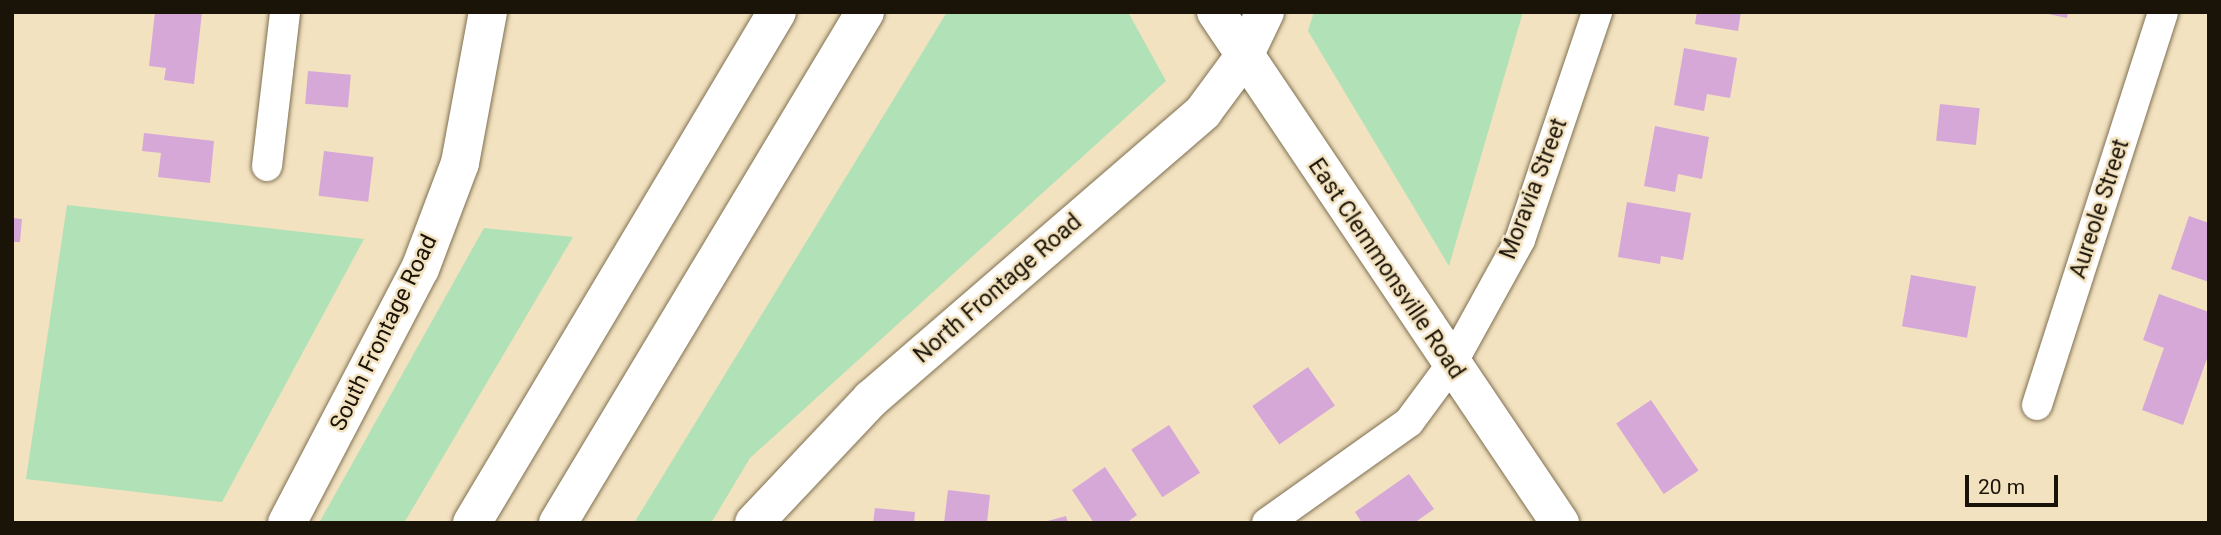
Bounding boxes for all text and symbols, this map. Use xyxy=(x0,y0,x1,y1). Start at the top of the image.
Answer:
street label: Moravia Street xyxy=(1495,115,1573,263)
street label: Aureole Street xyxy=(2065,136,2135,282)
street label: East Clemmonsville Road xyxy=(1302,153,1470,385)
street label: North Frontage Road xyxy=(908,209,1088,369)
street label: South Frontage Road xyxy=(325,230,443,436)
scale bar xyxy=(1969,462,2062,506)
text: 20 m xyxy=(1978,475,2025,499)

